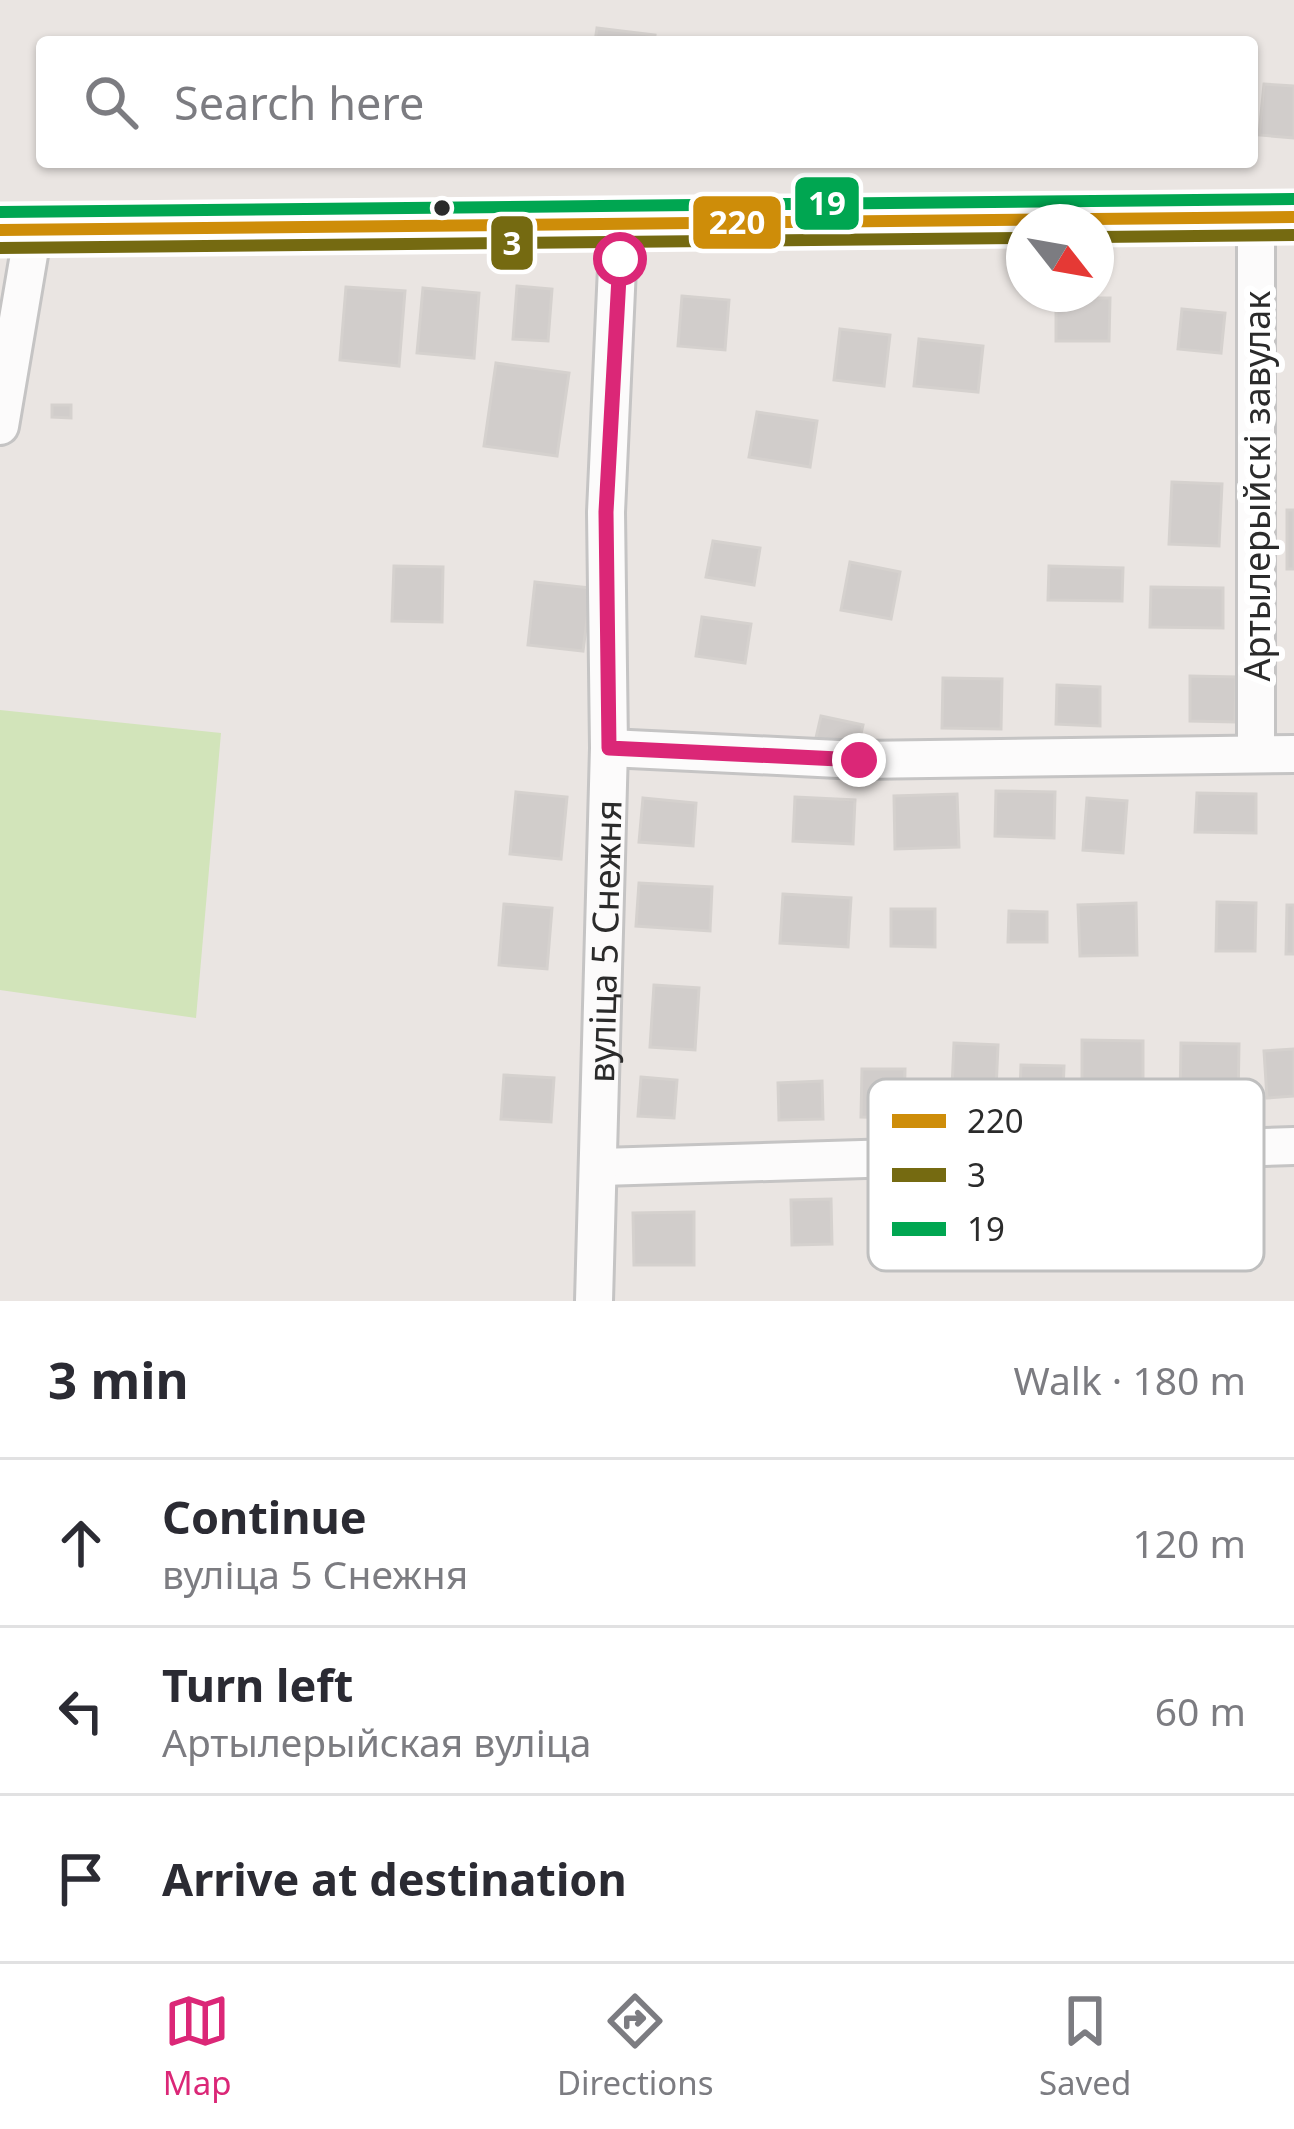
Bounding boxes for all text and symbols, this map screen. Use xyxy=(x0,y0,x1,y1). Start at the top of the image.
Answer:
search box xyxy=(36,36,1258,168)
icon: search xyxy=(78,69,144,135)
text: Search here xyxy=(174,72,424,133)
line badge: 19 xyxy=(793,175,861,232)
text: 19 xyxy=(808,180,846,225)
line badge: 220 xyxy=(691,194,783,251)
unlabelled marker xyxy=(431,197,453,219)
text: 220 xyxy=(709,199,765,244)
north arrow xyxy=(1006,204,1114,312)
line badge: 3 xyxy=(489,214,535,272)
text: 3 xyxy=(503,220,521,265)
route start xyxy=(593,232,647,286)
street label: Артылерыйскі завулак xyxy=(1232,291,1281,681)
route end xyxy=(832,733,886,787)
street label: вуліца 5 Снежня xyxy=(575,799,632,1083)
legend xyxy=(868,1079,1264,1271)
text: 220 xyxy=(967,1098,1024,1143)
text: 3 xyxy=(967,1152,986,1197)
text: 19 xyxy=(967,1206,1005,1251)
text: 3 min xyxy=(48,1344,189,1414)
text: Walk · 180 m xyxy=(1013,1353,1246,1406)
text: Continue xyxy=(162,1486,367,1547)
icon: ahead xyxy=(48,1510,114,1576)
text: 120 m xyxy=(1132,1516,1246,1569)
text: вуліца 5 Снежня xyxy=(162,1547,468,1600)
text: Turn left xyxy=(162,1654,353,1715)
icon: left xyxy=(48,1678,114,1744)
text: 60 m xyxy=(1155,1684,1246,1737)
text: Артылерыйская вуліца xyxy=(162,1715,591,1768)
icon: arrive xyxy=(48,1846,114,1912)
text: Arrive at destination xyxy=(162,1848,627,1909)
tab: Map xyxy=(163,1988,231,2105)
tab: Directions xyxy=(557,1988,714,2105)
tab: Saved xyxy=(1039,1988,1131,2105)

